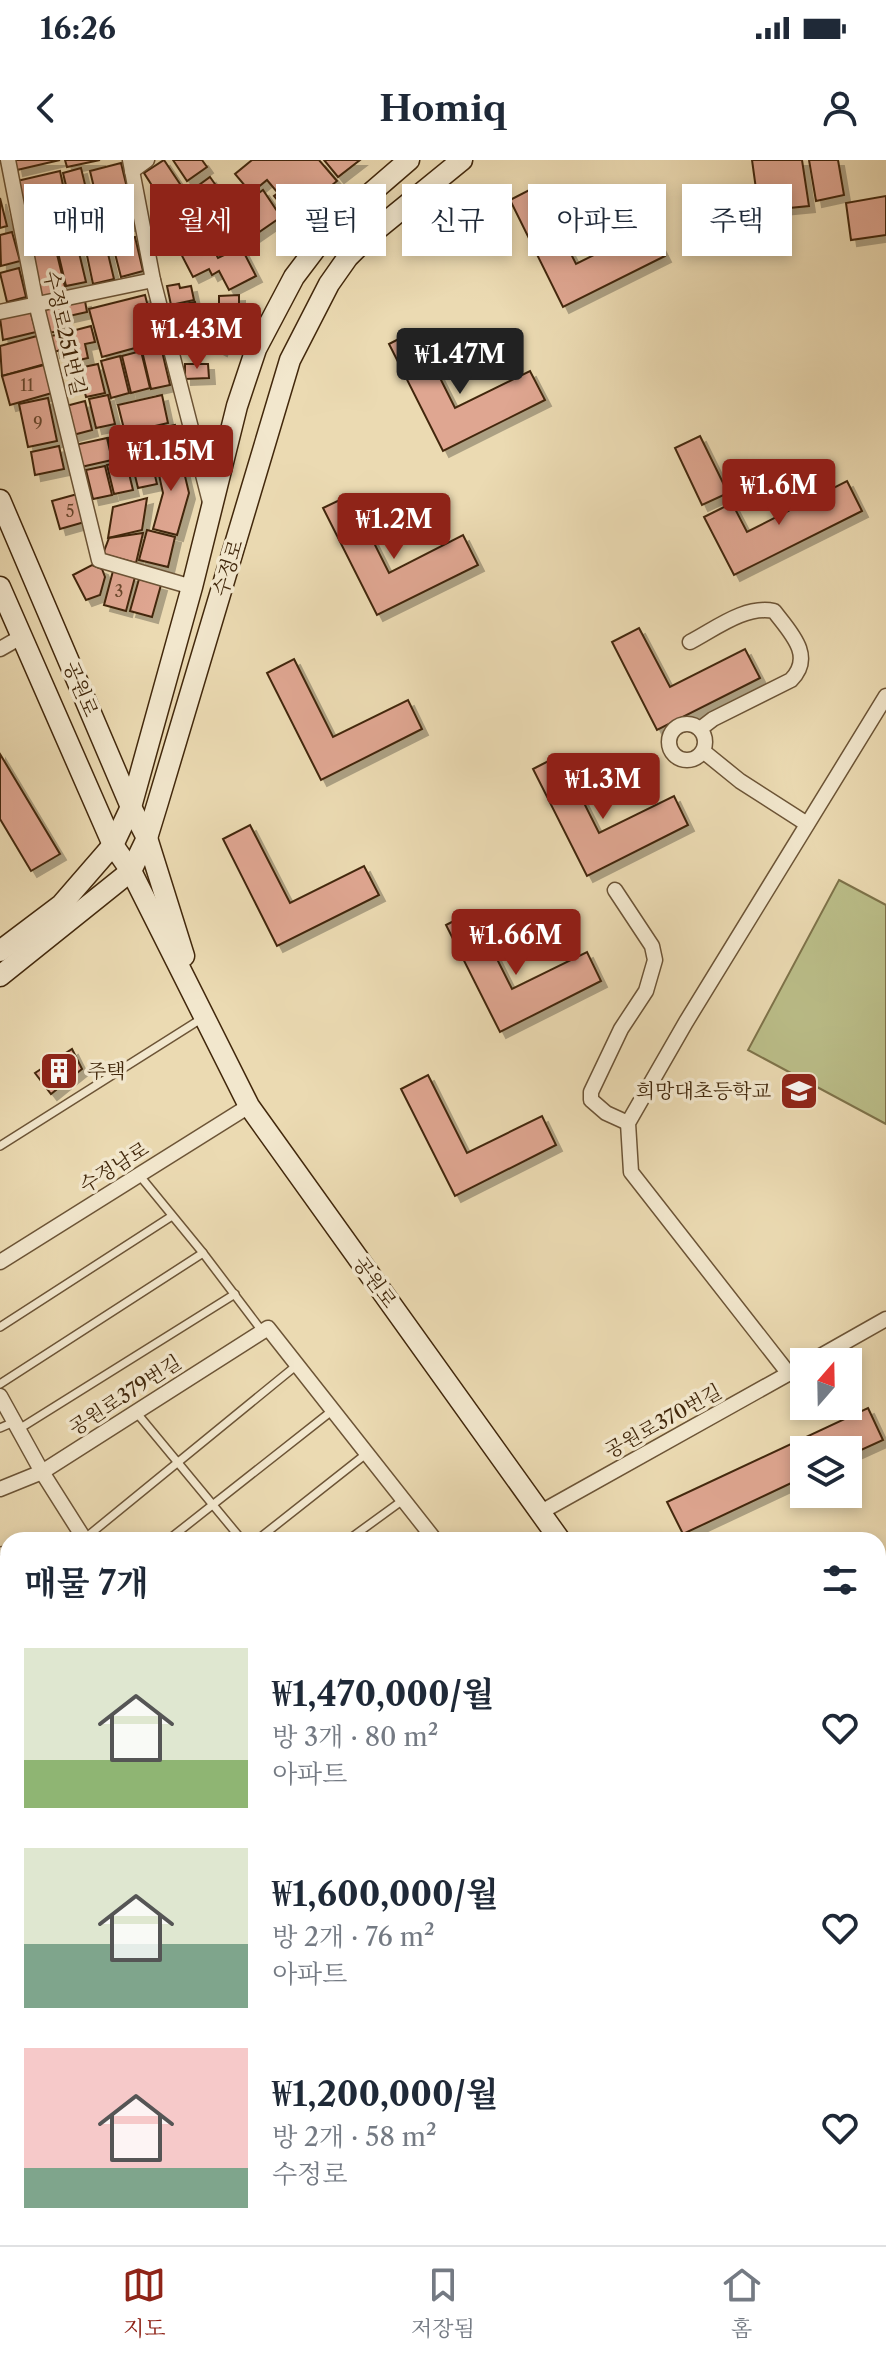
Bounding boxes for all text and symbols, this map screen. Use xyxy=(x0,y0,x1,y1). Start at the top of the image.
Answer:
text: 16:26 xyxy=(40,10,116,47)
icon: back xyxy=(24,86,68,130)
text: Homiq xyxy=(379,86,507,130)
icon: person xyxy=(818,86,862,130)
chip: 매매 xyxy=(24,184,134,256)
chip: 월세 xyxy=(150,184,260,256)
chip: 필터 xyxy=(276,184,386,256)
chip: 신규 xyxy=(402,184,512,256)
chip: 아파트 xyxy=(528,184,666,256)
chip: 주택 xyxy=(682,184,792,256)
street label: 수정로251번길 xyxy=(39,268,91,398)
pin: ₩1.43M xyxy=(132,303,262,371)
text: ₩1.43M xyxy=(151,313,243,345)
pin: ₩1.47M xyxy=(395,328,525,396)
text: ₩1.47M xyxy=(415,338,505,370)
house number: 11 xyxy=(20,375,34,395)
house number: 9 xyxy=(33,413,43,433)
pin: ₩1.15M xyxy=(106,425,236,493)
text: ₩1.15M xyxy=(127,435,215,467)
pin: ₩1.6M xyxy=(723,459,835,527)
text: ₩1.6M xyxy=(740,469,818,501)
pin: ₩1.2M xyxy=(338,493,450,561)
house number: 5 xyxy=(66,501,74,521)
text: ₩1.2M xyxy=(355,503,433,535)
street label: 수정로 xyxy=(208,537,248,599)
house number: 3 xyxy=(115,581,123,601)
street label: 공원로 xyxy=(59,658,103,720)
pin: ₩1.3M xyxy=(547,753,659,821)
text: ₩1.3M xyxy=(565,763,641,795)
pin: ₩1.66M xyxy=(451,909,581,977)
text: ₩1.66M xyxy=(470,919,562,951)
building icon: 주택 xyxy=(38,1050,80,1092)
place label: 주택 xyxy=(87,1059,126,1083)
school or university icon: 희망대초등학교 xyxy=(778,1070,820,1112)
place label: 희망대초등학교 xyxy=(636,1079,772,1103)
street label: 수정남로 xyxy=(75,1136,153,1198)
street label: 공원로 xyxy=(348,1251,402,1313)
north arrow xyxy=(790,1348,862,1420)
map controls xyxy=(790,1348,862,1508)
street label: 공원로379번길 xyxy=(64,1350,186,1440)
street label: 공원로370번길 xyxy=(600,1379,726,1463)
button: layers xyxy=(790,1436,862,1508)
icon: filters xyxy=(818,1558,862,1602)
text: 매물 7개 xyxy=(24,1562,149,1604)
text: ₩1,470,000/월 xyxy=(272,1673,495,1715)
icon: home xyxy=(88,1680,184,1776)
icon: heart xyxy=(818,1706,862,1750)
text: 방 3개 · 80 m² xyxy=(272,1721,438,1753)
text: 아파트 xyxy=(272,1758,347,1790)
text: ₩1,600,000/월 xyxy=(272,1873,499,1915)
icon: home xyxy=(88,1880,184,1976)
icon: heart xyxy=(818,1906,862,1950)
text: 방 2개 · 76 m² xyxy=(272,1921,435,1953)
text: 아파트 xyxy=(272,1958,347,1990)
text: ₩1,200,000/월 xyxy=(272,2073,499,2115)
icon: home xyxy=(88,2080,184,2176)
icon: heart xyxy=(818,2106,862,2150)
text: 방 2개 · 58 m² xyxy=(272,2121,437,2153)
text: 수정로 xyxy=(272,2158,347,2190)
tab: 지도 xyxy=(122,2263,166,2342)
tab: 저장됨 xyxy=(411,2263,475,2342)
tab: 홈 xyxy=(720,2263,764,2342)

